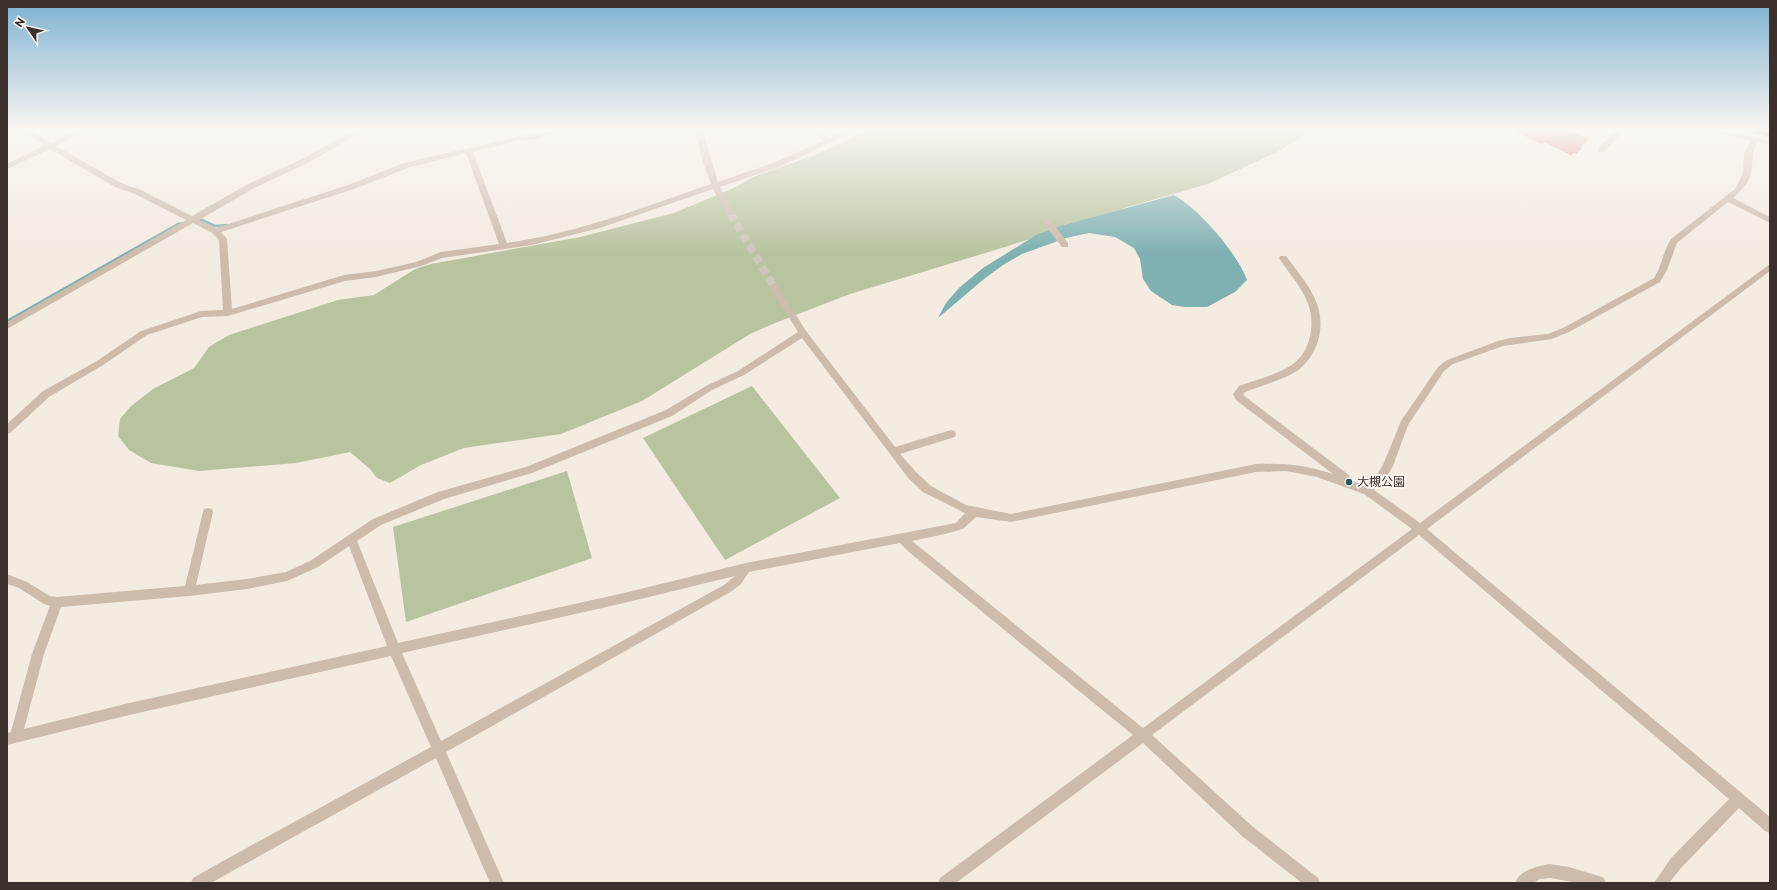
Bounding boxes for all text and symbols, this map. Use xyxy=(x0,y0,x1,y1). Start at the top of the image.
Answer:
north arrow xyxy=(8,8,48,48)
text: N xyxy=(12,15,27,29)
place label: 大槻公園 xyxy=(1357,474,1405,488)
marker: 大槻公園 xyxy=(1344,477,1354,487)

